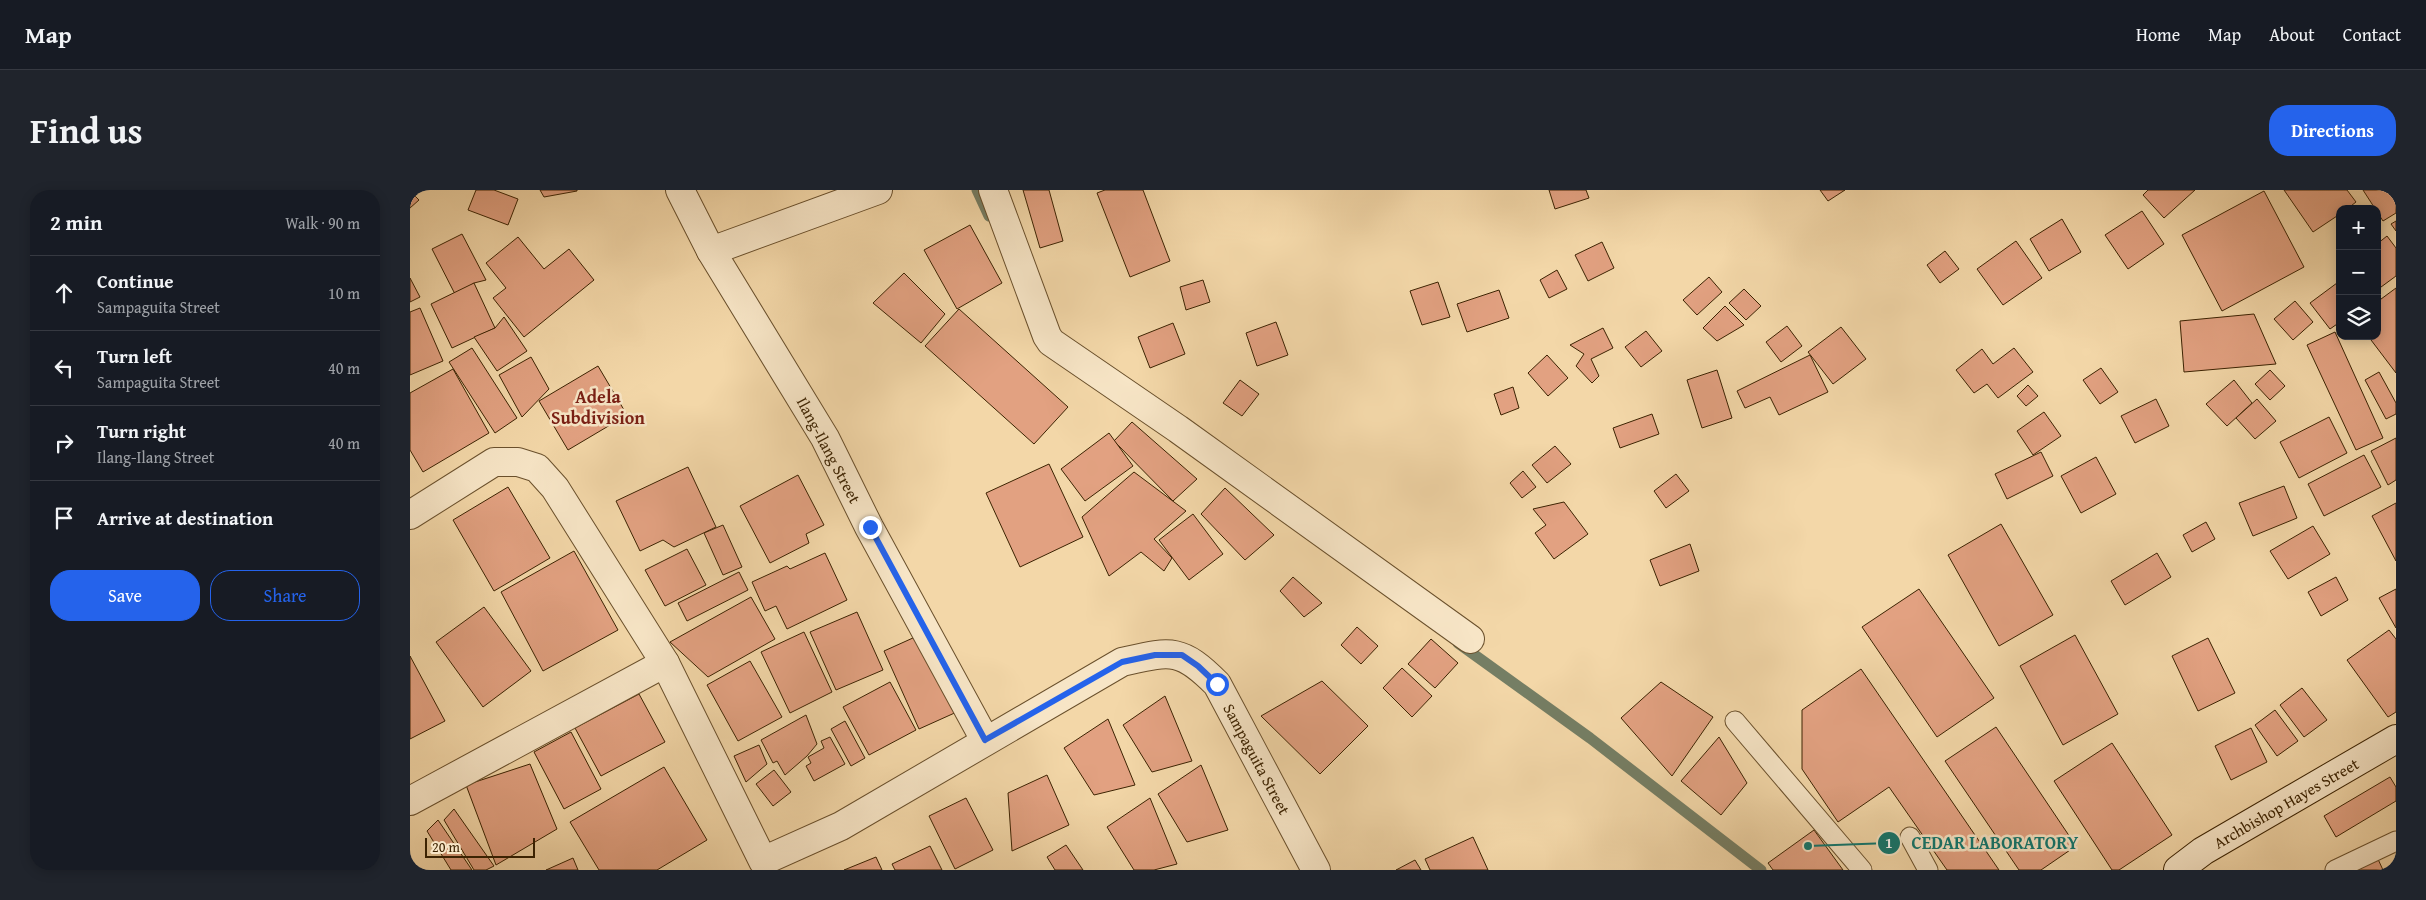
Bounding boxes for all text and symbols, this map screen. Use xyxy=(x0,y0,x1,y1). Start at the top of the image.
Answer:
text: Map xyxy=(25,17,72,52)
text: Home xyxy=(2136,21,2180,48)
text: Map xyxy=(2208,21,2241,48)
text: About xyxy=(2269,21,2315,48)
text: Contact xyxy=(2343,21,2401,48)
text: Find us xyxy=(30,105,143,156)
button: Directions xyxy=(2269,105,2396,156)
map controls xyxy=(2336,205,2381,340)
button: + xyxy=(2336,205,2381,250)
text: 2 min xyxy=(50,207,102,238)
text: Walk · 90 m xyxy=(285,211,360,235)
button: − xyxy=(2336,250,2381,295)
text: Continue xyxy=(97,267,174,295)
icon: ahead xyxy=(50,279,78,307)
text: 10 m xyxy=(328,281,360,305)
text: Sampaguita Street xyxy=(97,295,220,319)
button: layers xyxy=(2336,295,2381,340)
text: Turn left xyxy=(97,342,172,370)
icon: left xyxy=(50,354,78,382)
text: 40 m xyxy=(328,356,360,380)
text: Sampaguita Street xyxy=(97,370,220,394)
district label: Adela Subdivision xyxy=(551,383,645,431)
street label: Ilang-Ilang Street xyxy=(791,393,867,508)
text: Turn right xyxy=(97,417,186,445)
icon: right xyxy=(50,429,78,457)
text: 40 m xyxy=(328,431,360,455)
text: Ilang-Ilang Street xyxy=(97,445,214,469)
icon: arrive xyxy=(50,504,78,532)
text: Arrive at destination xyxy=(97,504,273,532)
route end xyxy=(859,516,882,539)
button: Save xyxy=(50,570,200,621)
button: Share xyxy=(210,570,360,621)
route start xyxy=(1206,673,1229,696)
street label: Sampaguita Street xyxy=(1218,699,1297,819)
street label: Archbishop Hayes Street xyxy=(2209,751,2363,854)
callout: CEDAR LABORATORY xyxy=(1877,827,2089,860)
text: CEDAR LABORATORY xyxy=(1912,829,2078,856)
text: 1 xyxy=(1885,832,1893,853)
scale bar xyxy=(425,835,535,858)
text: 20 m xyxy=(432,837,460,857)

